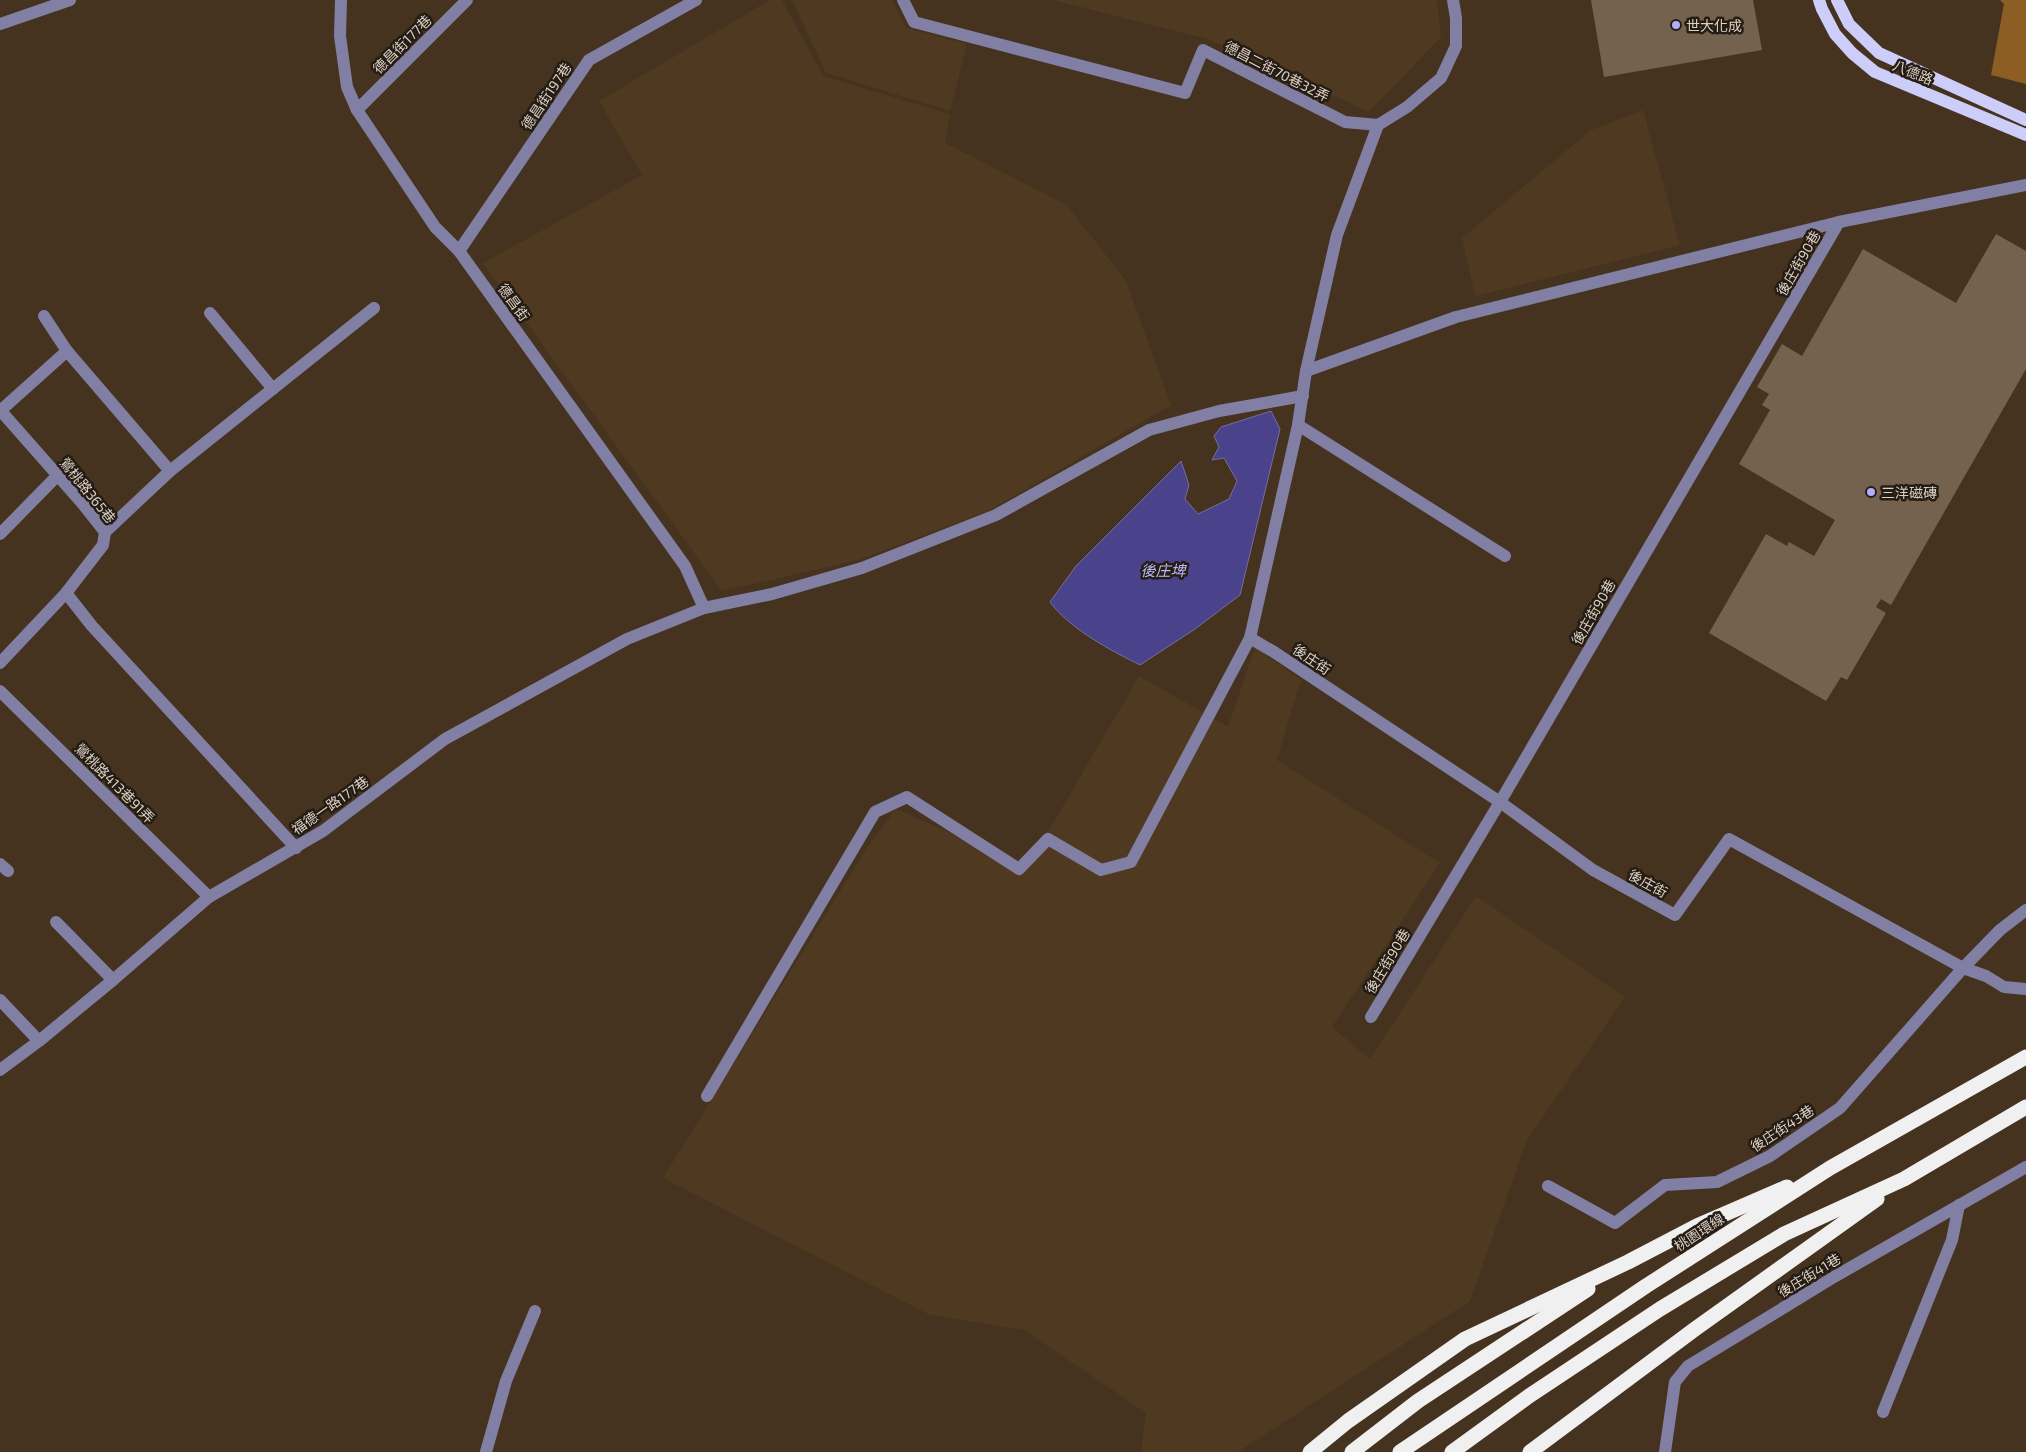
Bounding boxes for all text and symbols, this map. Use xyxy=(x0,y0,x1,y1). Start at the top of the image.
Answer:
street label: 德昌街177巷 xyxy=(369,11,435,77)
place label: 世大化成 xyxy=(1686,17,1742,34)
marker: 世大化成 xyxy=(1670,19,1682,31)
street label: 德昌二街70巷32弄 xyxy=(1222,37,1332,105)
street label: 八德路 xyxy=(1890,56,1936,88)
street label: 德昌街197巷 xyxy=(517,59,575,133)
street label: 後庄街90巷 xyxy=(1773,227,1823,299)
street label: 德昌街 xyxy=(495,280,533,324)
street label: 鶯桃路365巷 xyxy=(56,454,120,526)
place label: 三洋磁磚 xyxy=(1881,484,1937,501)
marker: 三洋磁磚 xyxy=(1865,486,1877,498)
water label: 後庄埤 xyxy=(1140,561,1187,579)
street label: 後庄街90巷 xyxy=(1568,576,1618,648)
street label: 後庄街 xyxy=(1290,640,1334,678)
street label: 鶯桃路413巷91弄 xyxy=(72,740,158,826)
street label: 福德一路177巷 xyxy=(288,772,372,838)
street label: 後庄街 xyxy=(1626,865,1670,901)
street label: 後庄街90巷 xyxy=(1361,926,1413,996)
street label: 後庄街43巷 xyxy=(1747,1101,1817,1155)
street label: 桃園環線 xyxy=(1671,1210,1727,1254)
street label: 後庄街41巷 xyxy=(1775,1250,1843,1300)

